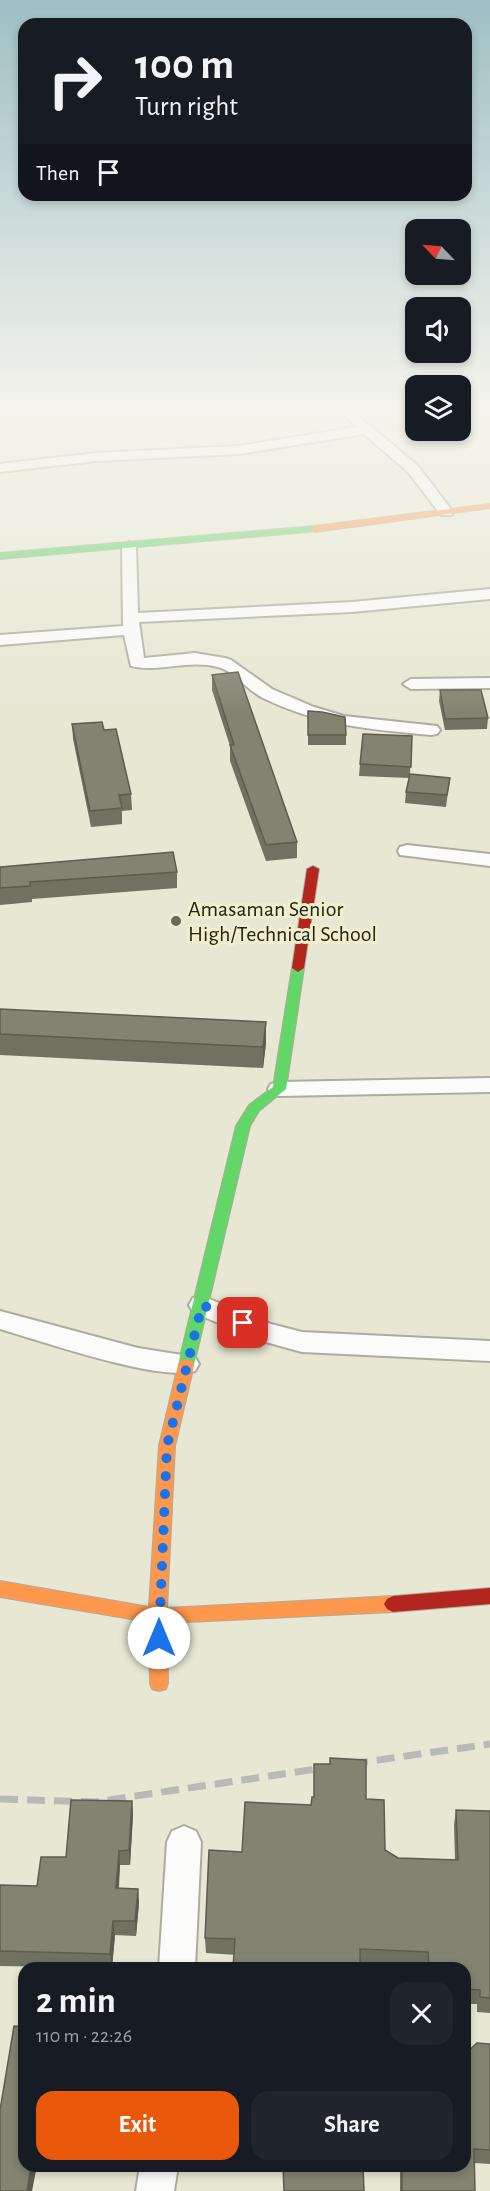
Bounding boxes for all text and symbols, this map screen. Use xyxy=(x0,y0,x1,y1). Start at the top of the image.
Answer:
icon: right xyxy=(36,42,114,120)
text: 100 m xyxy=(135,44,234,86)
text: Turn right xyxy=(135,93,238,120)
icon: arrive xyxy=(92,156,125,189)
text: Then xyxy=(36,162,80,184)
north arrow xyxy=(405,219,471,285)
map controls xyxy=(405,219,471,441)
button: sound xyxy=(405,297,471,363)
button: layers xyxy=(405,375,471,441)
place label: Amasaman Senior High/Technical School xyxy=(188,898,377,945)
marker: Amasaman Senior High/Technical School xyxy=(169,914,183,928)
pin xyxy=(217,1297,268,1348)
icon: arrive xyxy=(226,1306,259,1339)
position arrow xyxy=(127,1606,191,1670)
button: close xyxy=(390,1982,453,2045)
text: 2 min xyxy=(36,1983,116,2019)
text: 110 m · 22:26 xyxy=(36,2026,132,2046)
button: Exit xyxy=(36,2091,239,2160)
button: Share xyxy=(251,2091,453,2160)

